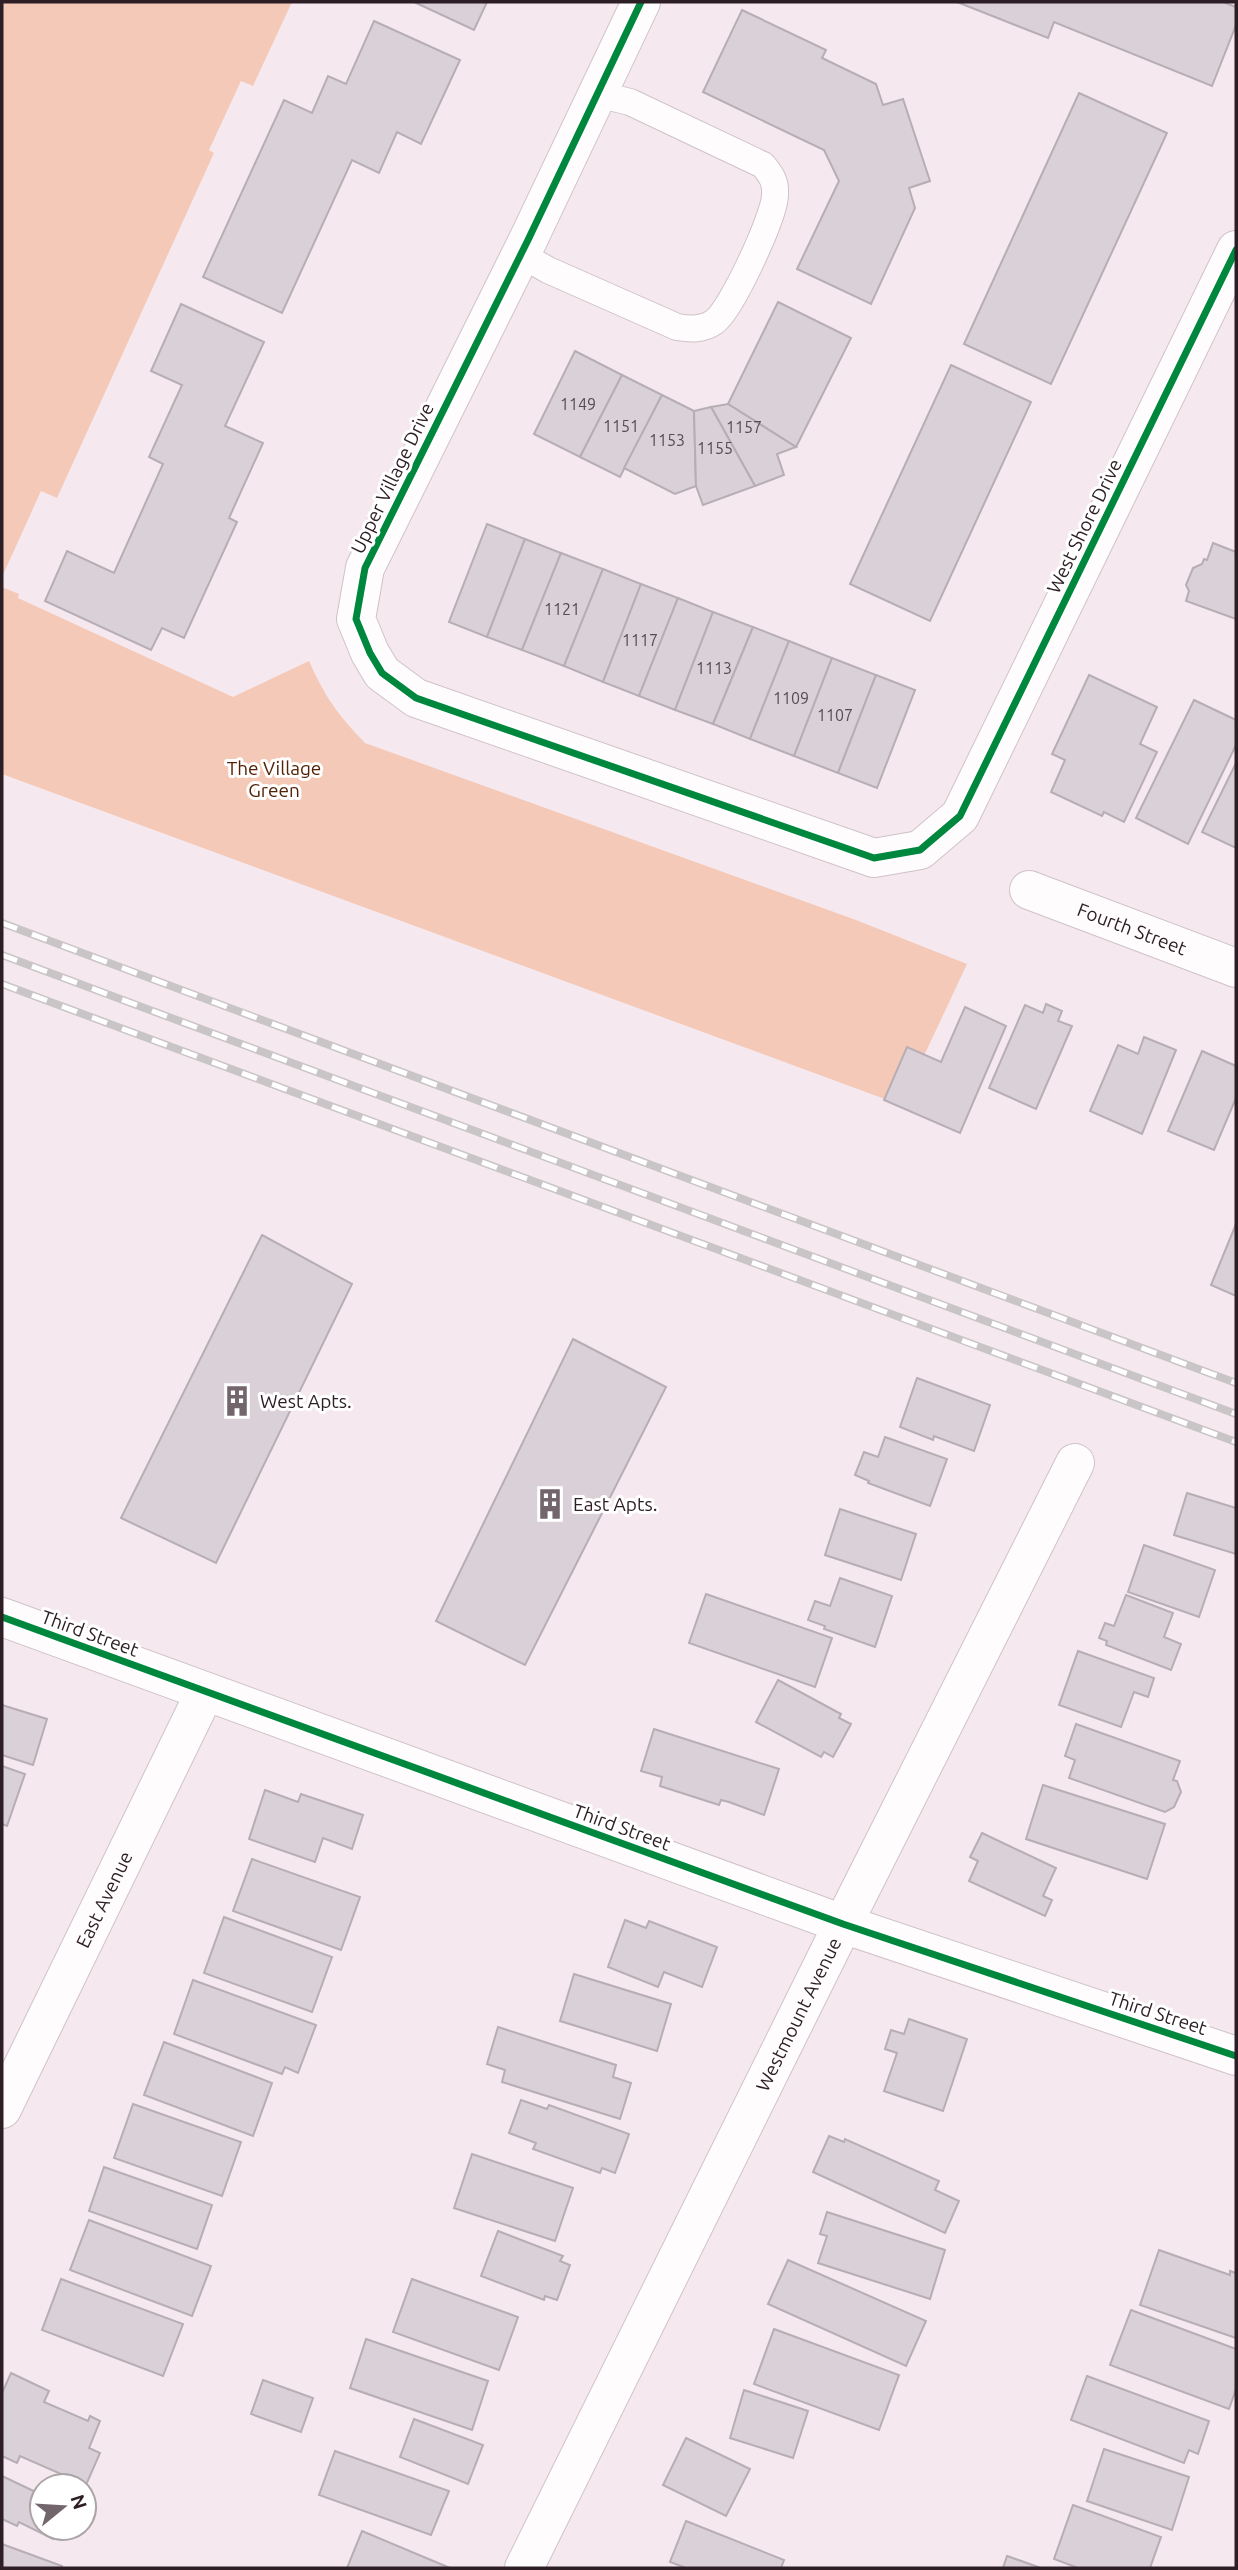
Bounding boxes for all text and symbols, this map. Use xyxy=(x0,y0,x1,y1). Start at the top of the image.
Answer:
house number: 1149 xyxy=(560,395,596,413)
street label: Upper Village Drive xyxy=(346,399,438,557)
house number: 1151 xyxy=(603,417,639,435)
house number: 1157 xyxy=(726,418,762,436)
house number: 1153 xyxy=(649,431,685,449)
house number: 1155 xyxy=(697,439,733,457)
street label: West Shore Drive xyxy=(1042,455,1126,597)
house number: 1121 xyxy=(544,600,580,618)
house number: 1117 xyxy=(622,631,658,649)
house number: 1113 xyxy=(696,659,732,677)
house number: 1109 xyxy=(773,689,809,707)
house number: 1107 xyxy=(817,706,853,724)
park label: The Village Green xyxy=(227,757,321,801)
street label: Fourth Street xyxy=(1074,898,1190,960)
building icon: West Apts. xyxy=(220,1384,254,1418)
place label: West Apts. xyxy=(260,1390,352,1412)
building icon: East Apts. xyxy=(533,1487,567,1521)
place label: East Apts. xyxy=(573,1493,657,1515)
street label: Third Street xyxy=(38,1605,142,1661)
street label: Third Street xyxy=(570,1799,674,1855)
street label: East Avenue xyxy=(71,1848,137,1951)
street label: Westmount Avenue xyxy=(751,1934,846,2095)
street label: Third Street xyxy=(1106,1987,1210,2039)
north arrow xyxy=(28,2472,98,2542)
text: N xyxy=(67,2492,92,2512)

